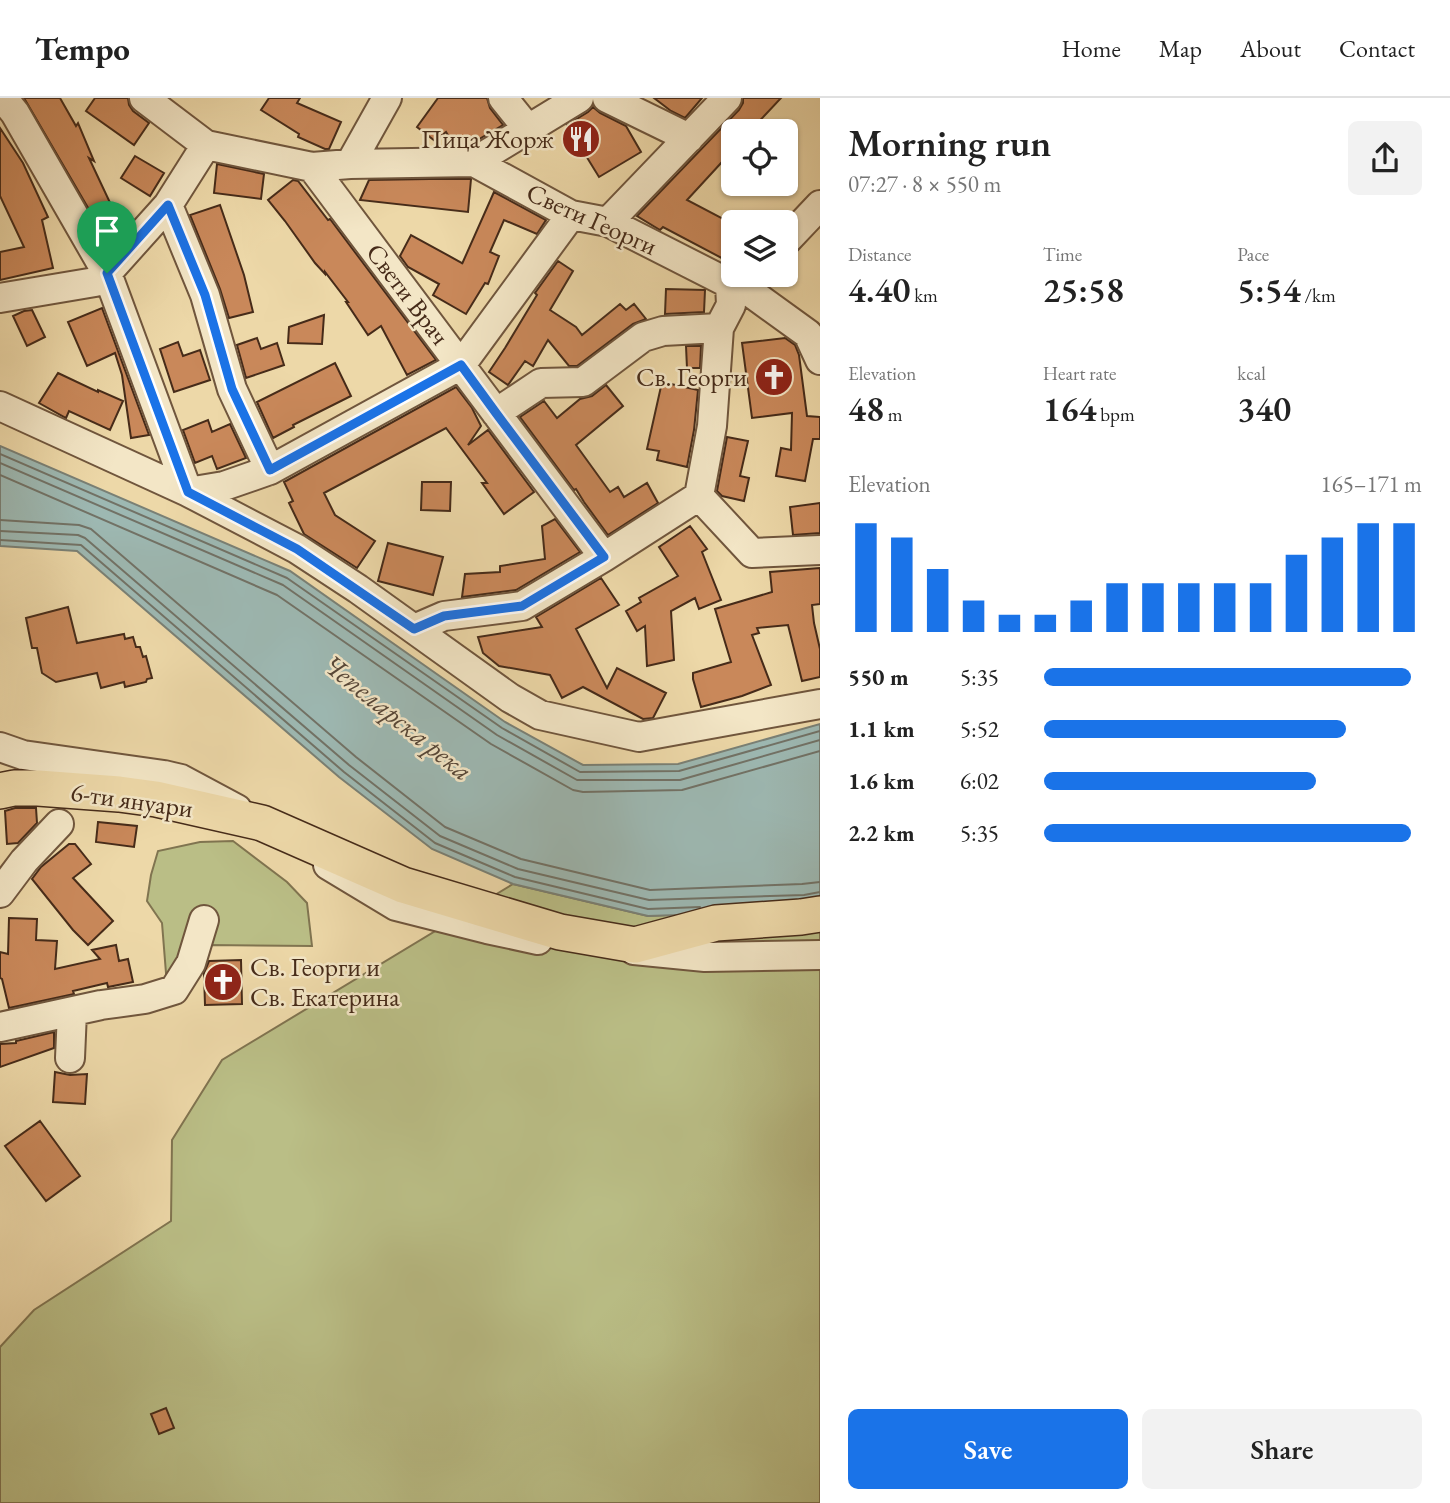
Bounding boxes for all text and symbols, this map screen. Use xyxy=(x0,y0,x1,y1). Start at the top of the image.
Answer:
text: Tempo xyxy=(35,27,130,70)
text: Home xyxy=(1061,33,1121,64)
text: Map xyxy=(1159,33,1202,64)
text: About xyxy=(1240,33,1301,64)
text: Contact xyxy=(1339,33,1415,64)
restaurant icon: Пица Жорж xyxy=(560,118,602,160)
text: Morning run xyxy=(848,118,1051,167)
map controls xyxy=(721,119,798,287)
button: locate xyxy=(721,119,798,196)
button: share xyxy=(1348,121,1422,195)
place label: Пица Жорж xyxy=(421,122,554,156)
text: 07:27 · 8 × 550 m xyxy=(848,169,1001,199)
street label: Свети Георги xyxy=(521,175,663,263)
pin xyxy=(77,201,137,273)
button: layers xyxy=(721,210,798,287)
icon: arrive xyxy=(88,212,126,250)
street label: Свети Врач xyxy=(359,236,458,352)
text: Distance xyxy=(848,242,911,267)
text: Time xyxy=(1043,242,1082,267)
text: Pace xyxy=(1237,242,1269,267)
text: 4.40 xyxy=(848,267,910,312)
text: 25:58 xyxy=(1043,267,1124,312)
text: 5:54 xyxy=(1237,267,1301,312)
text: km xyxy=(910,283,938,308)
text: /km xyxy=(1301,283,1336,308)
church icon: Св. Георги xyxy=(753,356,795,398)
place label: Св. Георги xyxy=(636,360,747,394)
text: Elevation xyxy=(848,361,916,386)
text: Heart rate xyxy=(1043,361,1116,386)
text: kcal xyxy=(1237,361,1266,386)
text: 48 xyxy=(848,386,884,431)
text: 164 xyxy=(1043,386,1097,431)
text: 340 xyxy=(1237,386,1291,431)
text: m xyxy=(884,402,903,427)
text: bpm xyxy=(1097,402,1135,427)
text: Elevation xyxy=(848,469,931,499)
text: 165–171 m xyxy=(1321,469,1422,499)
water label: Чепеларска река xyxy=(316,646,480,788)
text: 550 m xyxy=(848,662,909,692)
text: 5:35 xyxy=(960,662,999,692)
text: 1.1 km xyxy=(848,714,915,744)
text: 5:52 xyxy=(960,714,999,744)
text: 1.6 km xyxy=(848,766,915,796)
text: 6:02 xyxy=(960,766,999,796)
street label: 6-ти януари xyxy=(69,775,196,825)
text: 2.2 km xyxy=(848,818,915,848)
text: 5:35 xyxy=(960,818,999,848)
place label: Св. Георги и Св. Екатерина xyxy=(250,950,400,1014)
church icon: Св. Георги и Св. Екатерина xyxy=(202,961,244,1003)
button: Save xyxy=(848,1409,1128,1489)
button: Share xyxy=(1142,1409,1422,1489)

